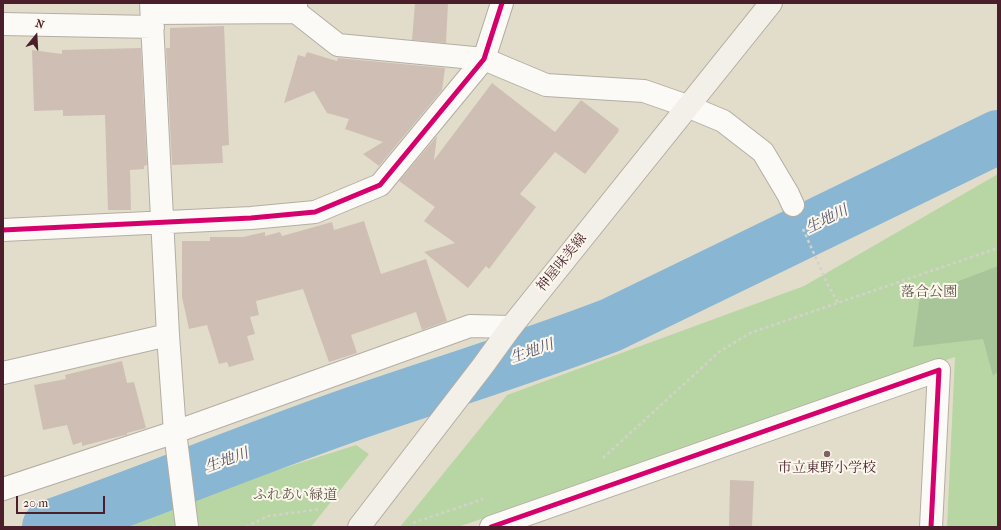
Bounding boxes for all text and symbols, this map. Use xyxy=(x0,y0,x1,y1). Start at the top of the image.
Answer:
north arrow xyxy=(16,16,56,56)
text: N xyxy=(34,17,46,32)
water label: 生地川 xyxy=(803,202,851,238)
street label: 神屋味美線 xyxy=(533,231,591,295)
park label: 落合公園 xyxy=(901,285,957,301)
water label: 生地川 xyxy=(508,336,556,368)
water label: 生地川 xyxy=(203,445,251,477)
marker: 市立東野小学校 xyxy=(822,449,832,459)
place label: 市立東野小学校 xyxy=(778,461,876,477)
scale bar xyxy=(18,488,107,514)
park label: ふれあい緑道 xyxy=(253,488,337,504)
text: 20 m xyxy=(23,496,48,510)

